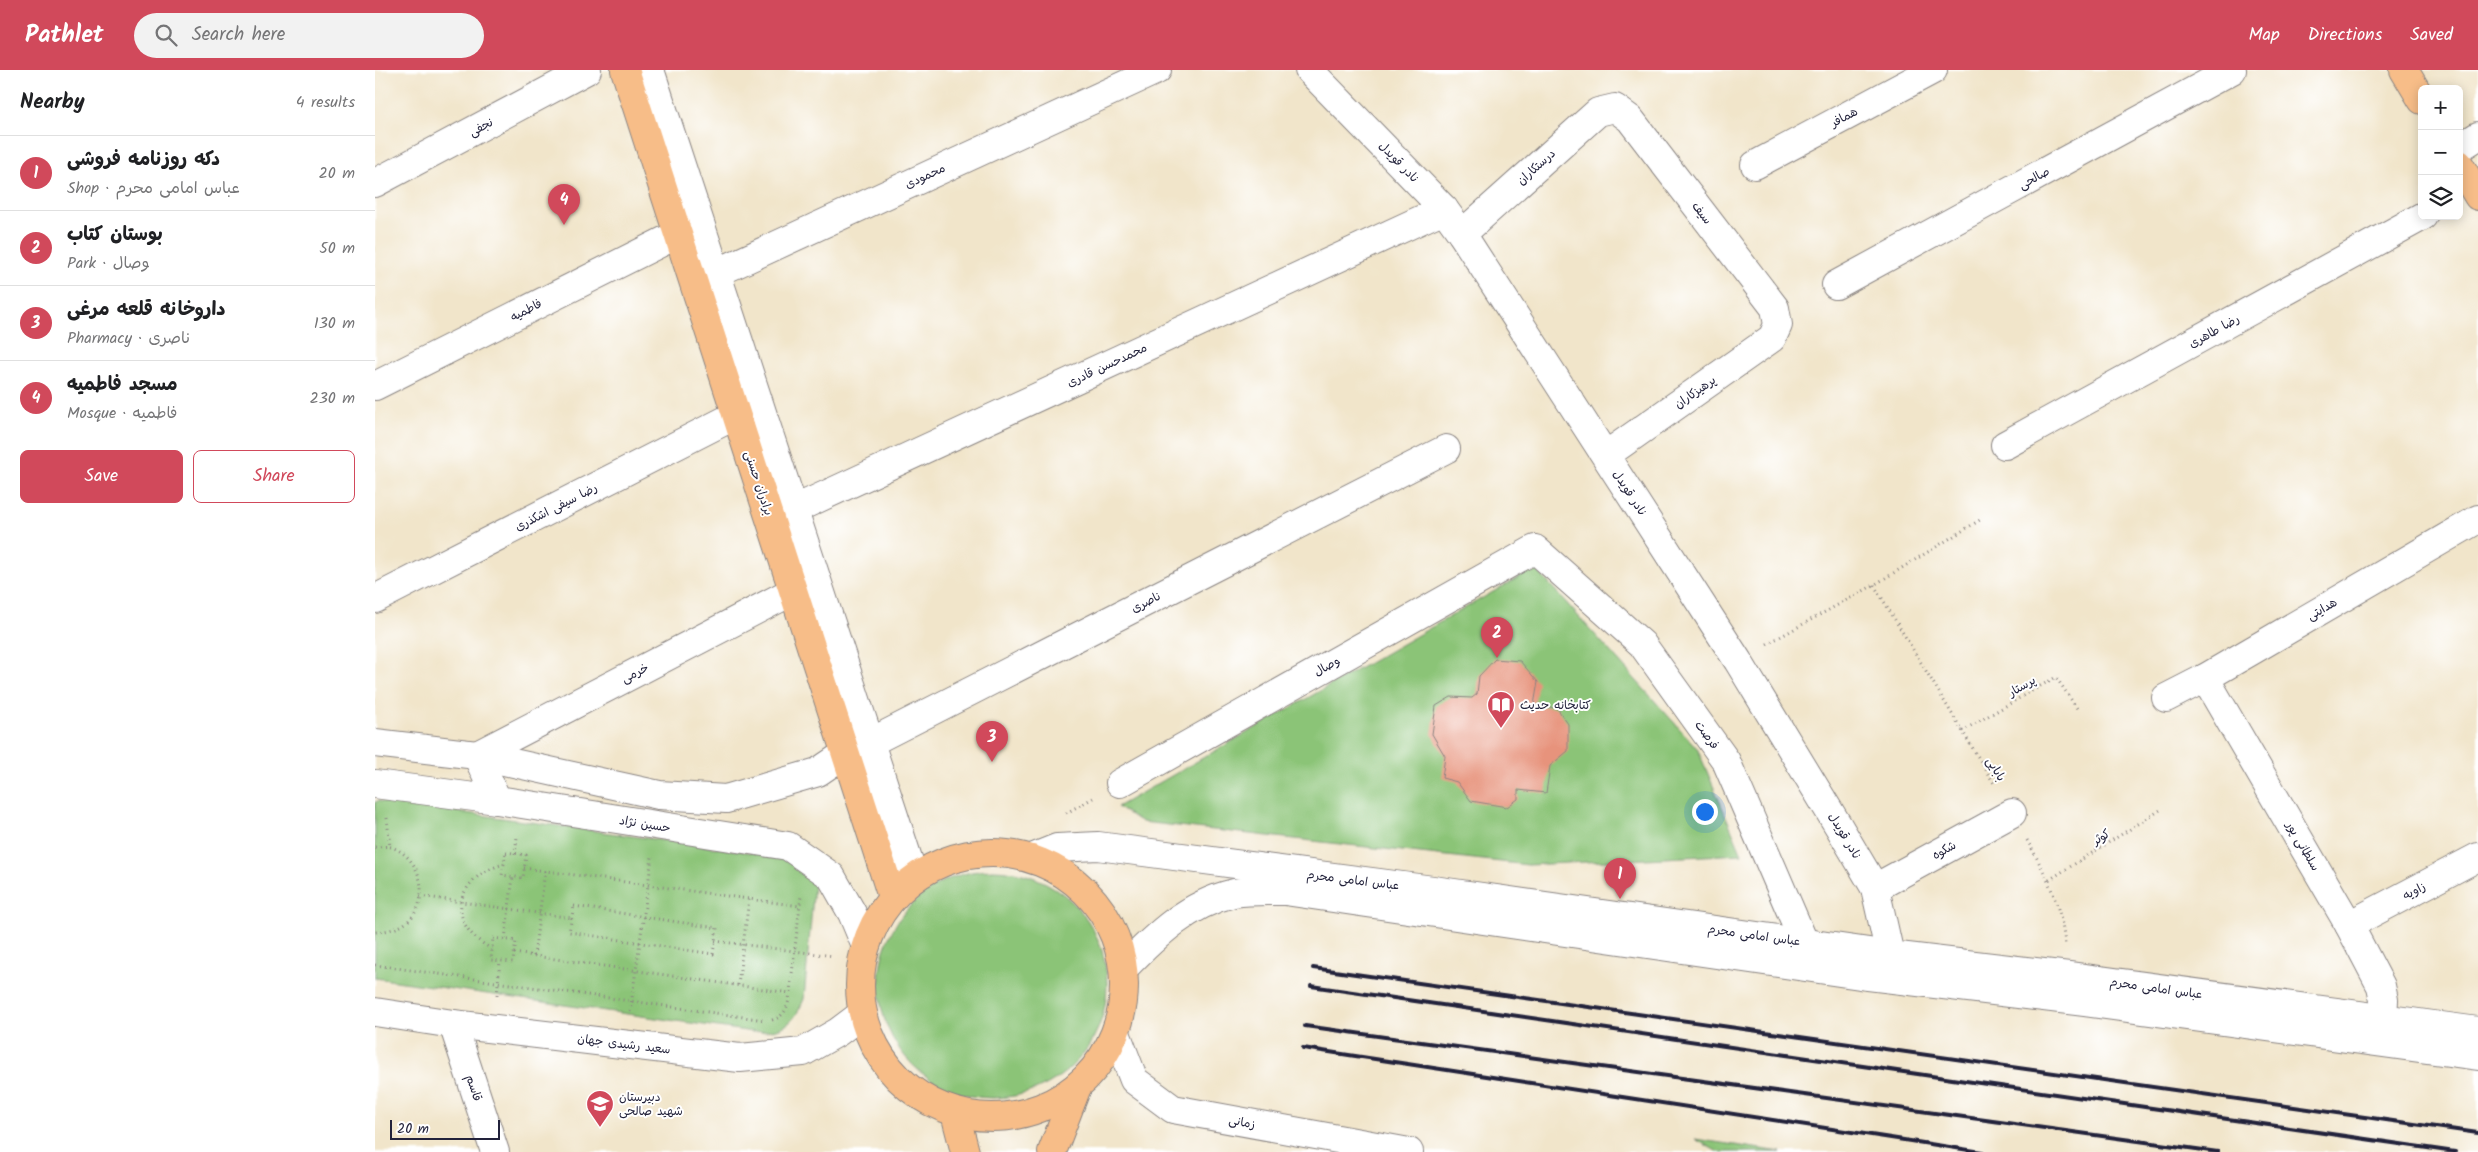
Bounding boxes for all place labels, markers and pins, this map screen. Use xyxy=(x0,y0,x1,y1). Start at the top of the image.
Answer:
pin: 4 xyxy=(548,184,580,225)
pin: 2 xyxy=(1481,617,1513,658)
library icon: کتابخانه حدیث xyxy=(1486,690,1516,729)
place label: کتابخانه حدیث xyxy=(1520,696,1591,715)
pin: 3 xyxy=(976,721,1008,762)
pin: 1 xyxy=(1604,858,1636,899)
place label: دبیرستان شهید صالحی xyxy=(619,1088,683,1121)
school or university icon: دبیرستان شهید صالحی xyxy=(585,1089,615,1128)

